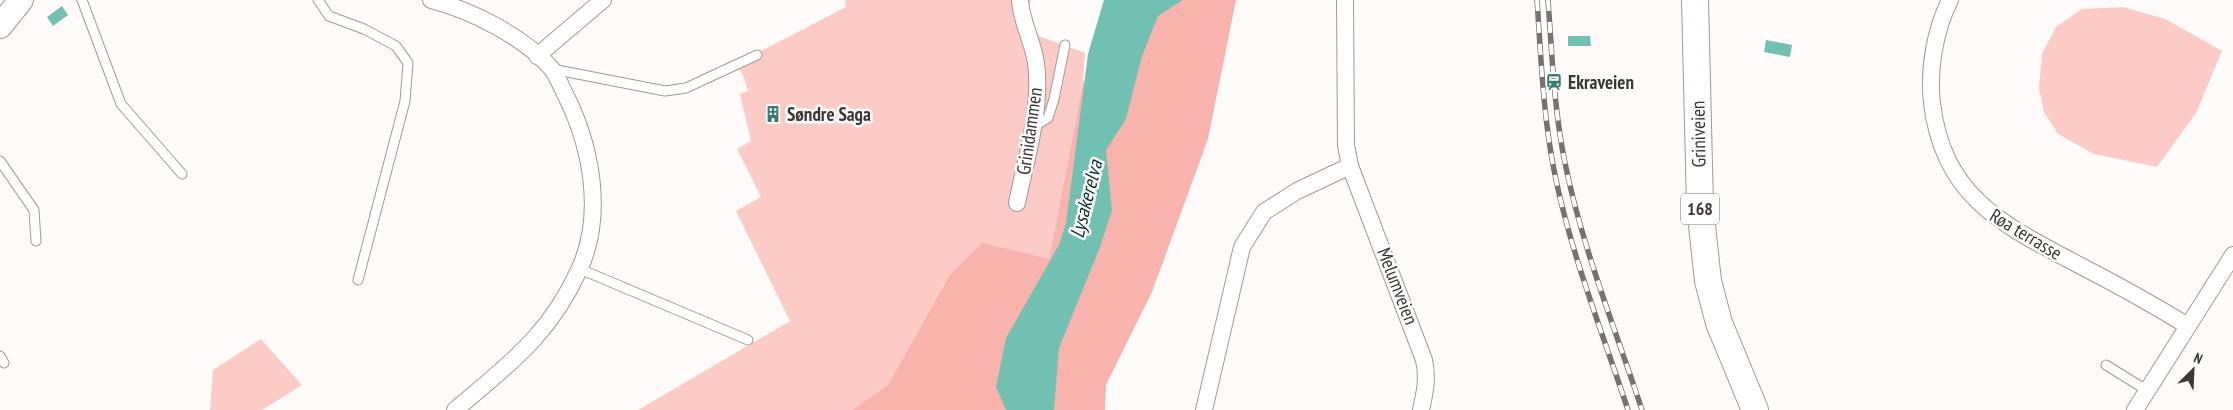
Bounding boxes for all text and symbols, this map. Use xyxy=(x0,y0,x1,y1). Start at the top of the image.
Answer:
place label: Ekraveien xyxy=(1568,70,1634,94)
station icon: Ekraveien xyxy=(1544,72,1564,92)
street label: Grinidammen xyxy=(1011,86,1047,176)
street label: Griniveien xyxy=(1685,100,1711,168)
place label: Søndre Saga xyxy=(787,102,871,126)
building icon: Søndre Saga xyxy=(763,104,783,124)
water label: Lysakerelva xyxy=(1064,157,1108,240)
road number: 168 xyxy=(1681,193,1719,224)
street label: Røa terrasse xyxy=(1986,203,2067,265)
street label: Melumveien xyxy=(1372,244,1424,328)
north arrow xyxy=(2168,345,2218,395)
text: N xyxy=(2191,348,2205,368)

